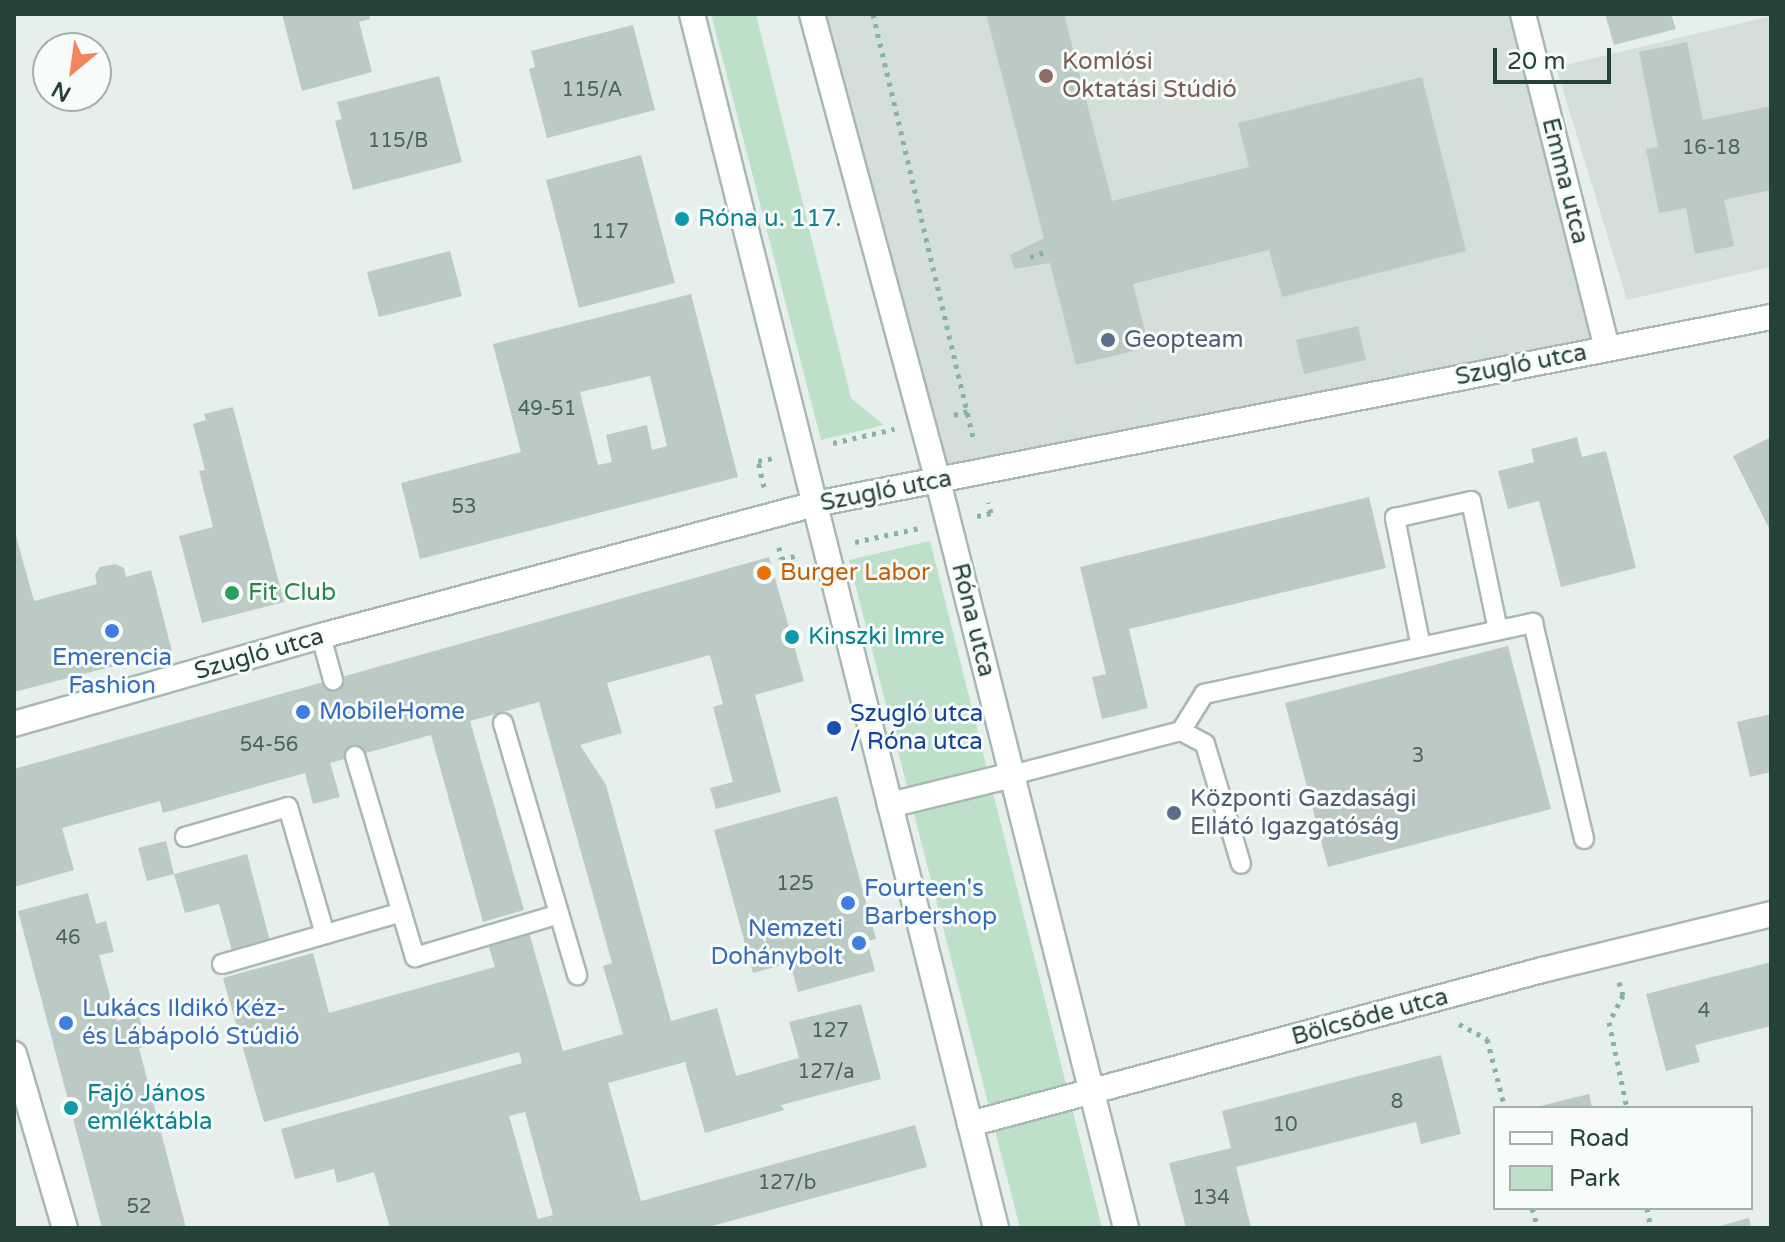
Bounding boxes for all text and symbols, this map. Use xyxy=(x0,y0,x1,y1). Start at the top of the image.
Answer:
north arrow xyxy=(32,32,112,112)
scale bar xyxy=(1497,32,1615,82)
text: 20 m xyxy=(1507,47,1565,76)
place label: Komlósi Oktatási Stúdió xyxy=(1062,48,1237,104)
marker: Komlósi Oktatási Stúdió xyxy=(1037,67,1055,85)
text: N xyxy=(47,76,75,107)
house number: 115/A xyxy=(562,78,622,102)
street label: Emma utca xyxy=(1535,115,1595,247)
house number: 115/B xyxy=(368,129,428,153)
house number: 16-18 xyxy=(1682,136,1740,160)
place label: Róna u. 117. xyxy=(698,205,841,233)
marker: Róna u. 117. xyxy=(673,210,691,228)
house number: 117 xyxy=(591,220,629,244)
place label: Geopteam xyxy=(1124,326,1243,354)
marker: Geopteam xyxy=(1099,331,1117,349)
street label: Szugló utca xyxy=(1453,338,1589,392)
house number: 49-51 xyxy=(518,397,576,421)
street label: Szugló utca xyxy=(818,464,954,518)
house number: 53 xyxy=(451,495,477,519)
place label: Burger Labor xyxy=(780,559,930,587)
street label: Róna utca xyxy=(945,560,1001,680)
marker: Burger Labor xyxy=(755,564,773,582)
place label: Fit Club xyxy=(248,579,336,607)
marker: Fit Club xyxy=(223,584,241,602)
marker: Emerencia Fashion xyxy=(103,622,121,640)
street label: Szugló utca xyxy=(191,622,327,686)
place label: Kinszki Imre xyxy=(808,623,944,651)
marker: Kinszki Imre xyxy=(783,628,801,646)
place label: Emerencia Fashion xyxy=(52,644,172,700)
place label: MobileHome xyxy=(319,698,465,726)
place label: Szugló utca / Róna utca xyxy=(850,700,983,756)
marker: MobileHome xyxy=(294,703,312,721)
marker: Szugló utca / Róna utca xyxy=(825,719,843,737)
house number: 54-56 xyxy=(240,733,298,757)
house number: 3 xyxy=(1412,744,1424,768)
place label: Központi Gazdasági Ellátó Igazgatóság xyxy=(1190,785,1416,841)
marker: Központi Gazdasági Ellátó Igazgatóság xyxy=(1165,804,1183,822)
house number: 125 xyxy=(776,872,814,896)
place label: Fourteen's Barbershop xyxy=(864,875,997,931)
marker: Fourteen's Barbershop xyxy=(839,894,857,912)
place label: Nemzeti Dohánybolt xyxy=(711,915,843,971)
house number: 46 xyxy=(55,926,81,950)
marker: Nemzeti Dohánybolt xyxy=(850,934,868,952)
street label: Bölcsőde utca xyxy=(1289,982,1451,1052)
place label: Lukács Ildikó Kéz- és Lábápoló Stúdió xyxy=(82,995,300,1051)
house number: 4 xyxy=(1698,999,1710,1023)
marker: Lukács Ildikó Kéz- és Lábápoló Stúdió xyxy=(57,1014,75,1032)
house number: 127 xyxy=(811,1019,849,1043)
house number: 127/a xyxy=(798,1060,854,1084)
place label: Fajó János emléktábla xyxy=(87,1080,213,1136)
house number: 8 xyxy=(1391,1090,1403,1114)
marker: Fajó János emléktábla xyxy=(62,1099,80,1117)
legend xyxy=(1493,1106,1753,1210)
house number: 10 xyxy=(1272,1113,1298,1137)
text: Road xyxy=(1569,1124,1629,1153)
text: Park xyxy=(1569,1164,1620,1193)
house number: 127/b xyxy=(758,1171,816,1195)
house number: 134 xyxy=(1192,1186,1230,1210)
house number: 52 xyxy=(126,1195,152,1219)

